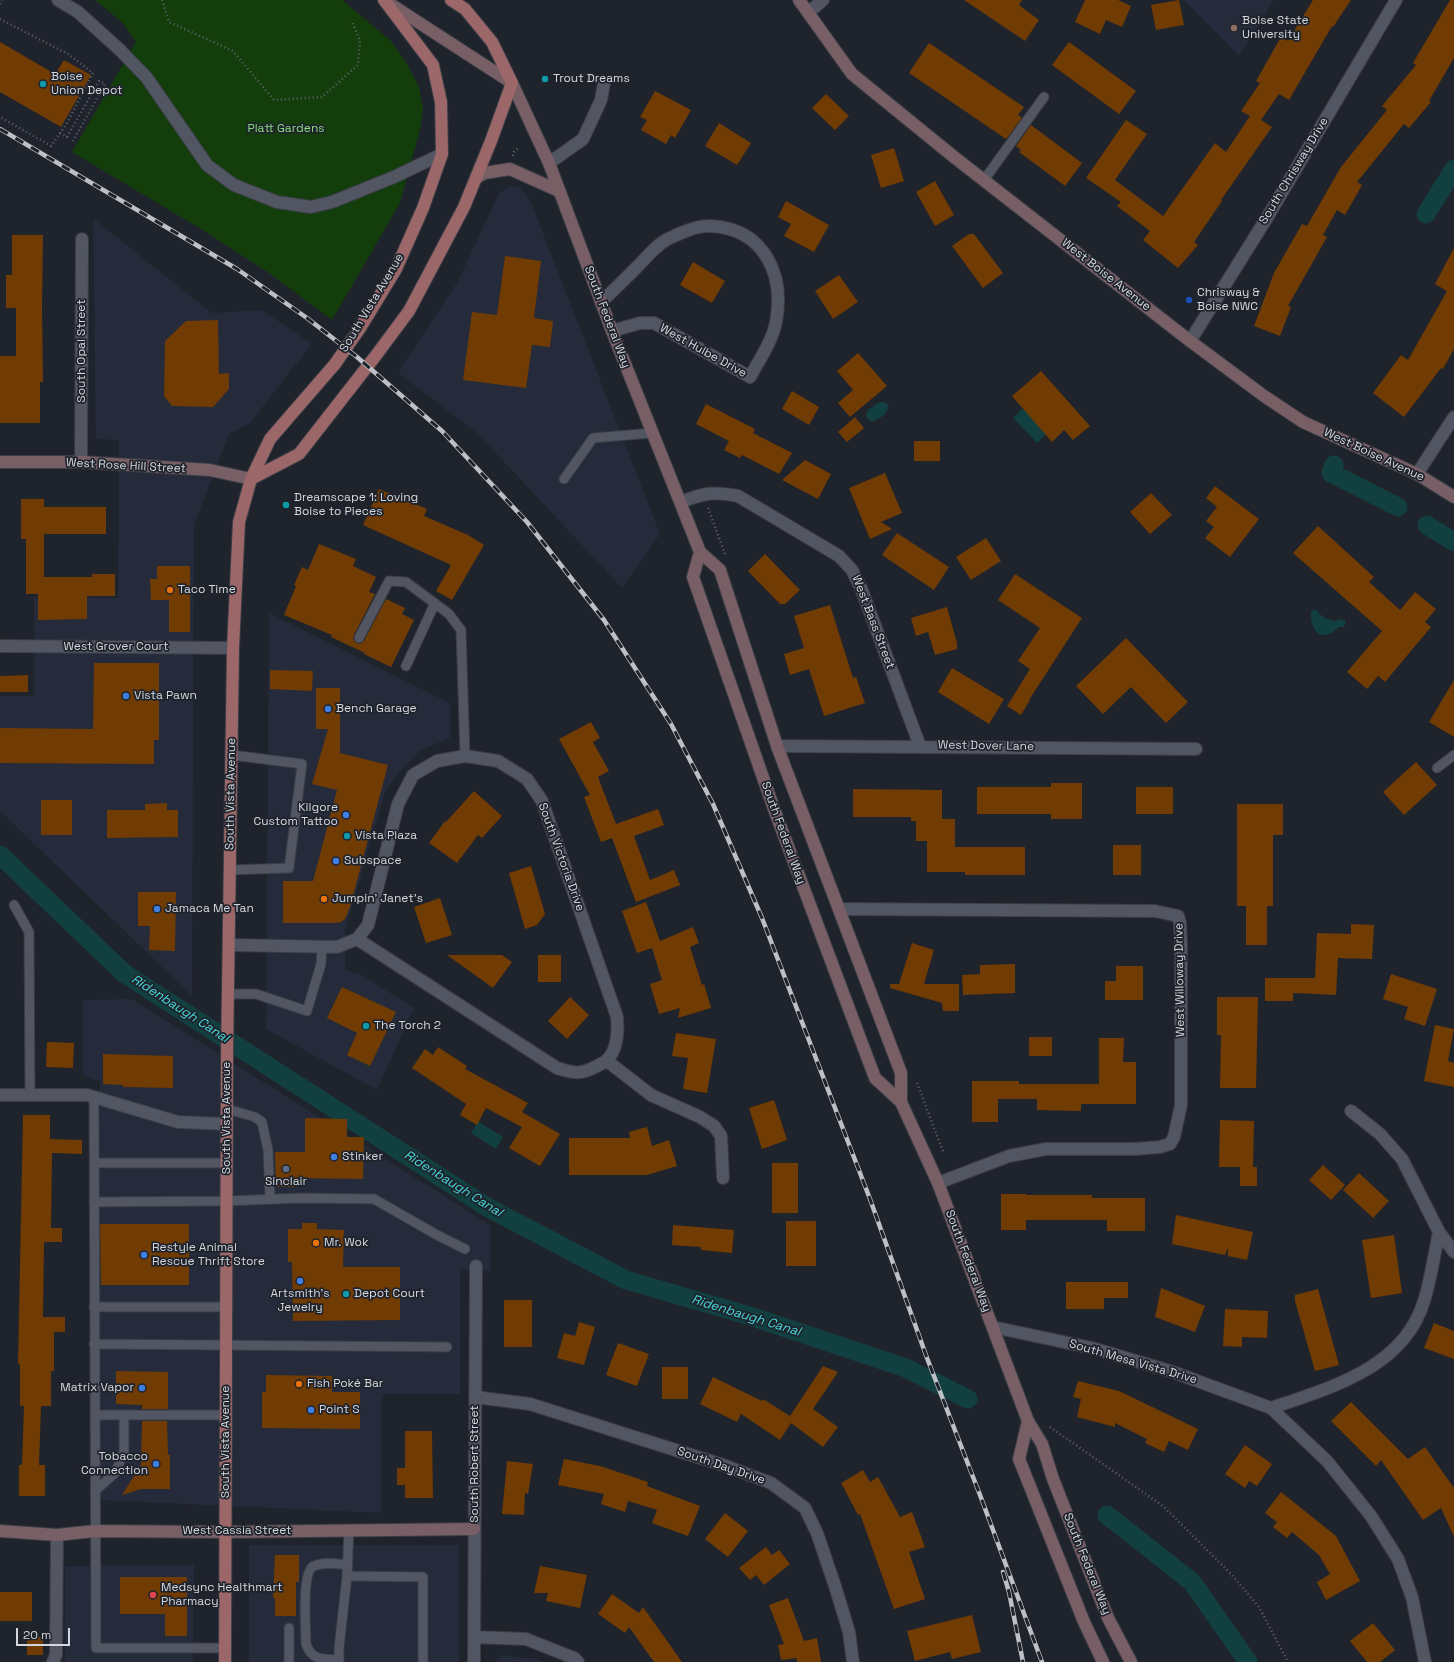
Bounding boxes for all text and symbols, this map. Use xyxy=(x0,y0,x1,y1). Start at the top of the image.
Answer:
place label: Boise State University xyxy=(1242,14,1309,42)
marker: Boise State University xyxy=(1229,23,1239,33)
place label: Boise Union Depot xyxy=(51,70,123,98)
place label: Trout Dreams xyxy=(553,72,630,86)
marker: Trout Dreams xyxy=(540,74,550,84)
marker: Boise Union Depot xyxy=(38,79,48,89)
street label: South Chrisway Drive xyxy=(1256,115,1332,227)
park label: Platt Gardens xyxy=(247,122,325,136)
street label: West Boise Avenue xyxy=(1058,236,1154,314)
street label: South Vista Avenue xyxy=(337,251,407,355)
street label: South Federal Way xyxy=(581,264,633,370)
place label: Chrisway & Boise NWC xyxy=(1197,286,1260,314)
marker: Chrisway & Boise NWC xyxy=(1184,295,1194,305)
street label: South Opal Street xyxy=(75,299,89,403)
street label: West Hulbe Drive xyxy=(657,321,749,381)
street label: West Boise Avenue xyxy=(1321,425,1427,485)
street label: West Rose Hill Street xyxy=(66,456,186,476)
place label: Dreamscape 1: Loving Boise to Pieces xyxy=(294,491,418,519)
marker: Dreamscape 1: Loving Boise to Pieces xyxy=(281,500,291,510)
street label: West Bass Street xyxy=(848,573,898,671)
place label: Taco Time xyxy=(178,583,236,597)
marker: Taco Time xyxy=(165,585,175,595)
street label: West Grover Court xyxy=(63,640,169,654)
place label: Vista Pawn xyxy=(134,689,197,703)
marker: Vista Pawn xyxy=(121,691,131,701)
place label: Bench Garage xyxy=(336,702,417,716)
marker: Bench Garage xyxy=(323,704,333,714)
street label: South Vista Avenue xyxy=(223,738,239,850)
street label: West Dover Lane xyxy=(938,738,1034,754)
street label: South Federal Way xyxy=(758,780,808,886)
place label: Kilgore Custom Tattoo xyxy=(254,801,338,829)
street label: South Victoria Drive xyxy=(535,801,587,913)
marker: Kilgore Custom Tattoo xyxy=(341,810,351,820)
place label: Vista Plaza xyxy=(355,829,417,843)
marker: Vista Plaza xyxy=(342,831,352,841)
place label: Subspace xyxy=(344,854,401,868)
marker: Subspace xyxy=(331,856,341,866)
place label: Jumpin' Janet's xyxy=(332,892,423,906)
marker: Jumpin' Janet's xyxy=(319,894,329,904)
place label: Jamaca Me Tan xyxy=(165,902,254,916)
marker: Jamaca Me Tan xyxy=(152,904,162,914)
street label: West Willoway Drive xyxy=(1172,923,1188,1037)
water label: Ridenbaugh Canal xyxy=(128,972,232,1046)
place label: The Torch 2 xyxy=(374,1019,441,1033)
marker: The Torch 2 xyxy=(361,1021,371,1031)
street label: South Vista Avenue xyxy=(220,1062,234,1174)
water label: Ridenbaugh Canal xyxy=(401,1147,505,1221)
place label: Stinker xyxy=(342,1150,383,1164)
marker: Stinker xyxy=(329,1152,339,1162)
marker: Sinclair xyxy=(281,1164,291,1174)
place label: Sinclair xyxy=(265,1175,307,1189)
street label: South Federal Way xyxy=(942,1208,994,1314)
place label: Mr. Wok xyxy=(324,1236,368,1250)
marker: Mr. Wok xyxy=(311,1238,321,1248)
place label: Restyle Animal Rescue Thrift Store xyxy=(152,1241,265,1269)
marker: Restyle Animal Rescue Thrift Store xyxy=(139,1250,149,1260)
marker: Artsmith's Jewelry xyxy=(295,1276,305,1286)
place label: Artsmith's Jewelry xyxy=(270,1287,330,1315)
place label: Depot Court xyxy=(354,1287,425,1301)
marker: Depot Court xyxy=(341,1289,351,1299)
water label: Ridenbaugh Canal xyxy=(690,1292,802,1340)
street label: South Mesa Vista Drive xyxy=(1067,1337,1199,1387)
place label: Fish Poké Bar xyxy=(307,1377,383,1391)
marker: Fish Poké Bar xyxy=(294,1379,304,1389)
place label: Matrix Vapor xyxy=(60,1381,134,1395)
marker: Matrix Vapor xyxy=(137,1383,147,1393)
street label: South Vista Avenue xyxy=(219,1386,233,1498)
place label: Point S xyxy=(319,1403,360,1417)
marker: Point S xyxy=(306,1405,316,1415)
street label: South Robert Street xyxy=(468,1405,482,1523)
street label: South Day Drive xyxy=(675,1444,767,1488)
place label: Tobacco Connection xyxy=(81,1450,148,1478)
marker: Tobacco Connection xyxy=(151,1459,161,1469)
street label: South Federal Way xyxy=(1060,1511,1114,1617)
street label: West Cassia Street xyxy=(182,1524,292,1538)
place label: Medsync Healthmart Pharmacy xyxy=(161,1581,282,1609)
marker: Medsync Healthmart Pharmacy xyxy=(148,1590,158,1600)
scale bar xyxy=(18,1620,72,1646)
text: 20 m xyxy=(23,1627,51,1643)

